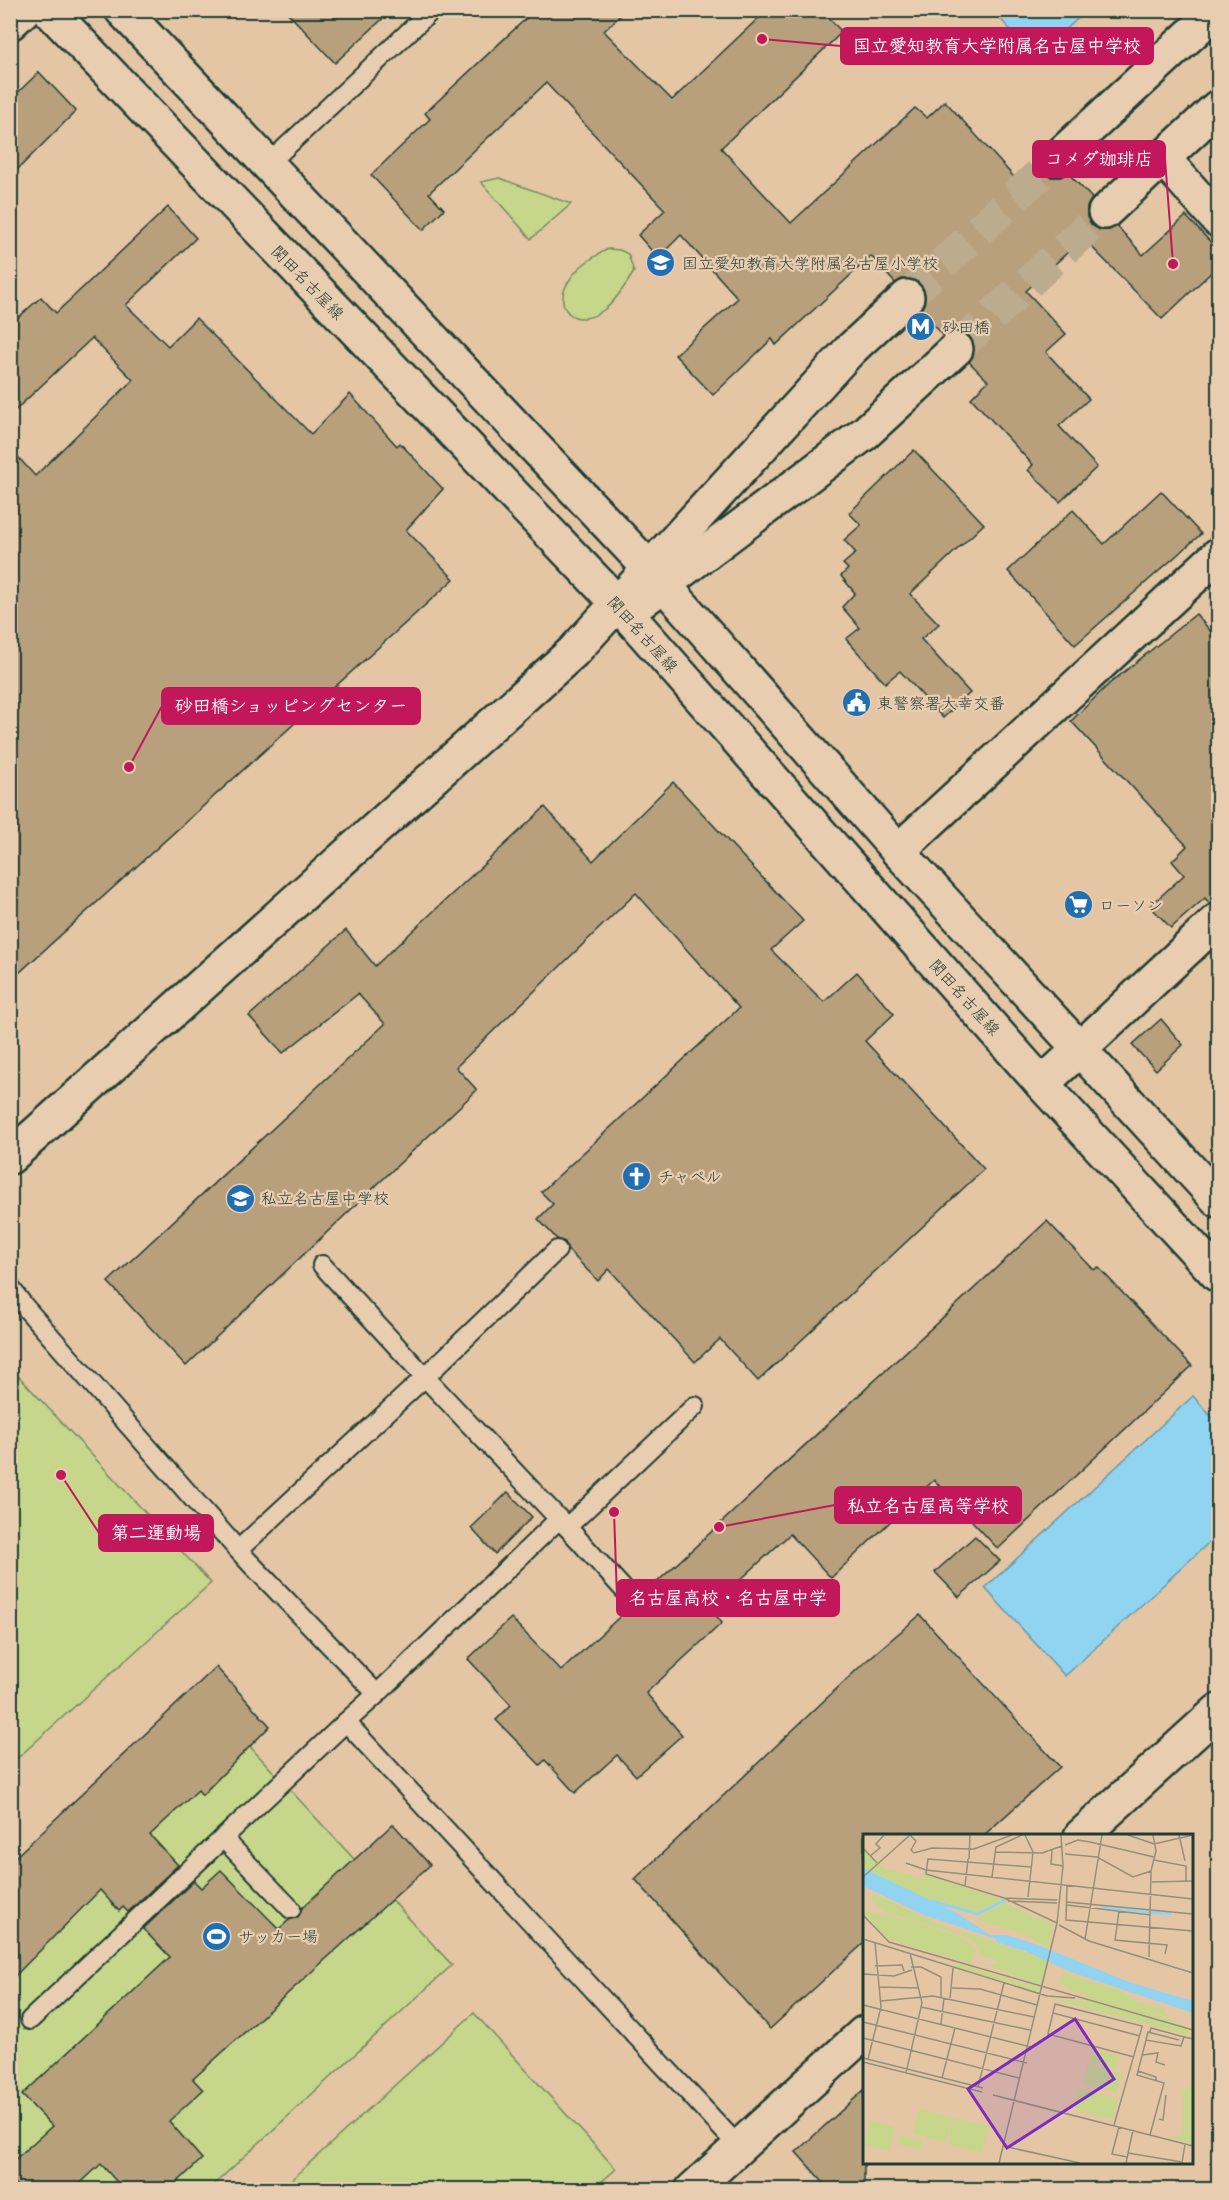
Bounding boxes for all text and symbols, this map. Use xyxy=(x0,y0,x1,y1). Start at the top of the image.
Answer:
callout: 国立愛知教育大学附属名古屋中学校 xyxy=(841,28,1153,64)
text: 国立愛知教育大学附属名古屋中学校 xyxy=(853,36,1141,57)
callout: コメダ珈琲店 xyxy=(1033,141,1165,177)
text: コメダ珈琲店 xyxy=(1045,149,1153,170)
street label: 関田名古屋線 xyxy=(267,242,347,324)
school or university icon: 国立愛知教育大学附属名古屋小学校 xyxy=(645,247,677,279)
place label: 国立愛知教育大学附属名古屋小学校 xyxy=(682,255,938,274)
metro station icon: 砂田橋 xyxy=(905,311,937,343)
place label: 砂田橋 xyxy=(942,319,990,338)
street label: 関田名古屋線 xyxy=(603,593,681,677)
public building icon: 東警察署大幸交番 xyxy=(840,687,872,719)
callout: 砂田橋ショッピングセンター xyxy=(162,688,420,724)
place label: 東警察署大幸交番 xyxy=(877,695,1005,714)
text: 砂田橋ショッピングセンター xyxy=(175,696,407,717)
supermarket icon: ローソン xyxy=(1062,889,1094,921)
place label: ローソン xyxy=(1099,897,1163,916)
street label: 関田名古屋線 xyxy=(925,956,1003,1040)
church icon: チャペル xyxy=(621,1160,653,1192)
place label: チャペル xyxy=(658,1168,722,1187)
school or university icon: 私立名古屋中学校 xyxy=(224,1182,256,1214)
place label: 私立名古屋中学校 xyxy=(261,1190,389,1209)
callout: 私立名古屋高等学校 xyxy=(835,1487,1021,1523)
text: 私立名古屋高等学校 xyxy=(847,1496,1009,1517)
callout: 第二運動場 xyxy=(99,1515,213,1551)
text: 第二運動場 xyxy=(111,1523,201,1544)
callout: 名古屋高校・名古屋中学 xyxy=(617,1580,839,1616)
text: 名古屋高校・名古屋中学 xyxy=(629,1588,827,1609)
inset map xyxy=(863,1834,1193,2164)
sports icon: サッカー場 xyxy=(201,1920,233,1952)
place label: サッカー場 xyxy=(238,1928,318,1947)

